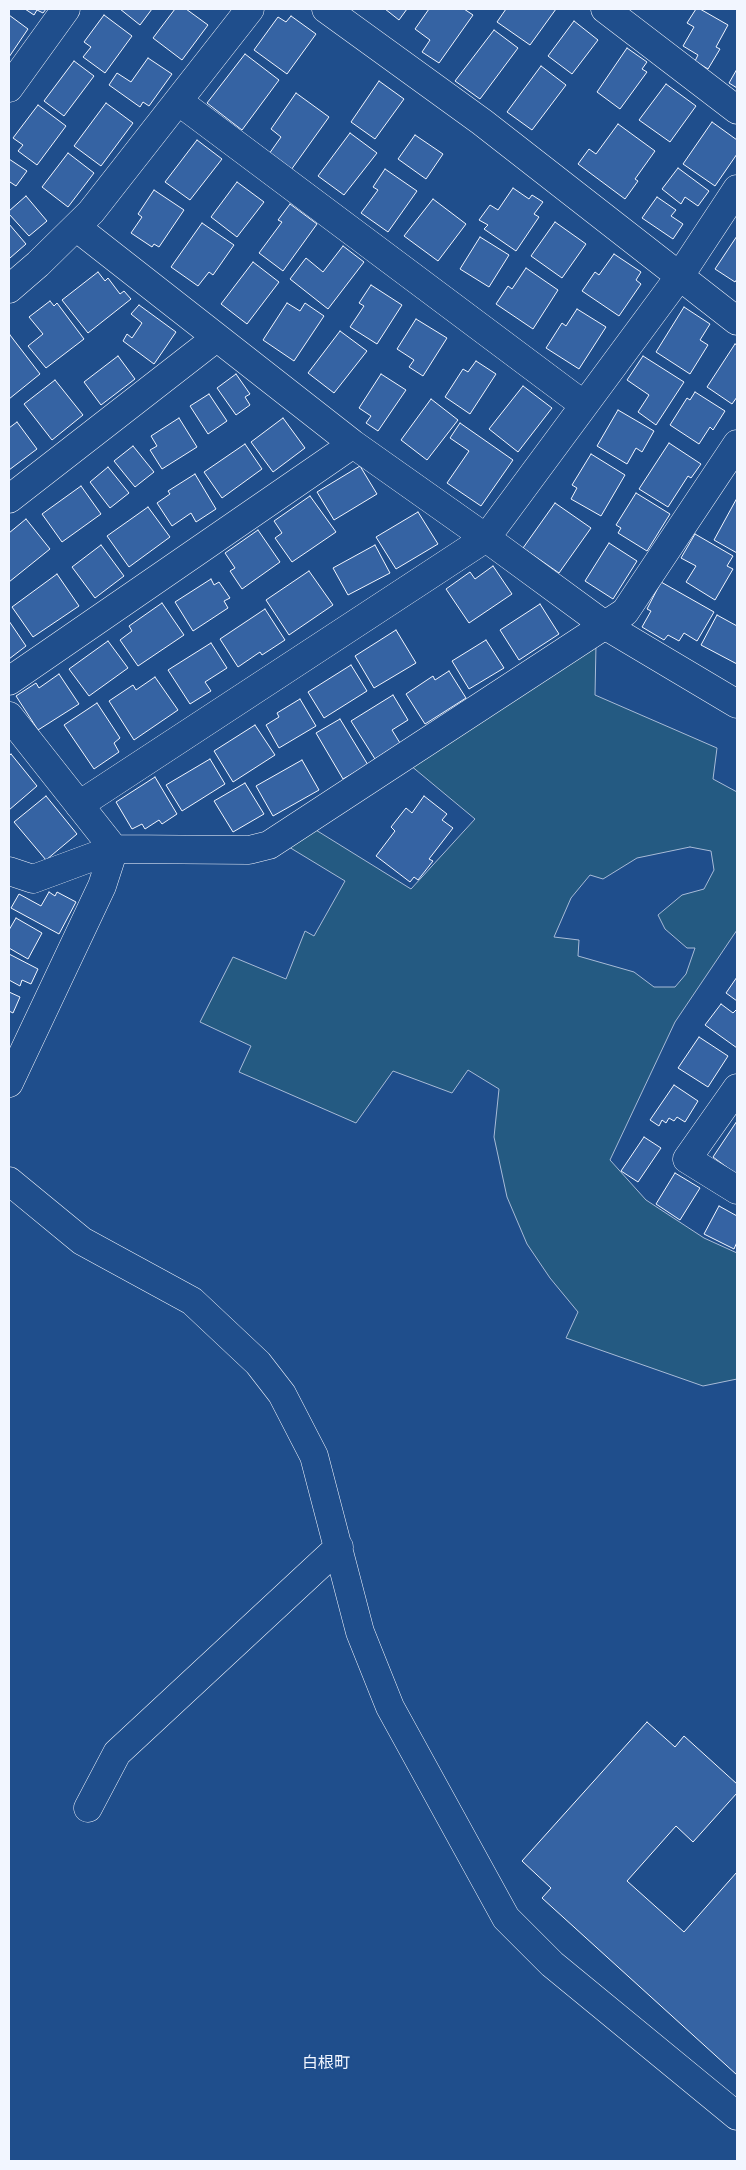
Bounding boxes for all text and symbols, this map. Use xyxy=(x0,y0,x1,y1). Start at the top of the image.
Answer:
district label: 白根町 xyxy=(302,2053,350,2073)

